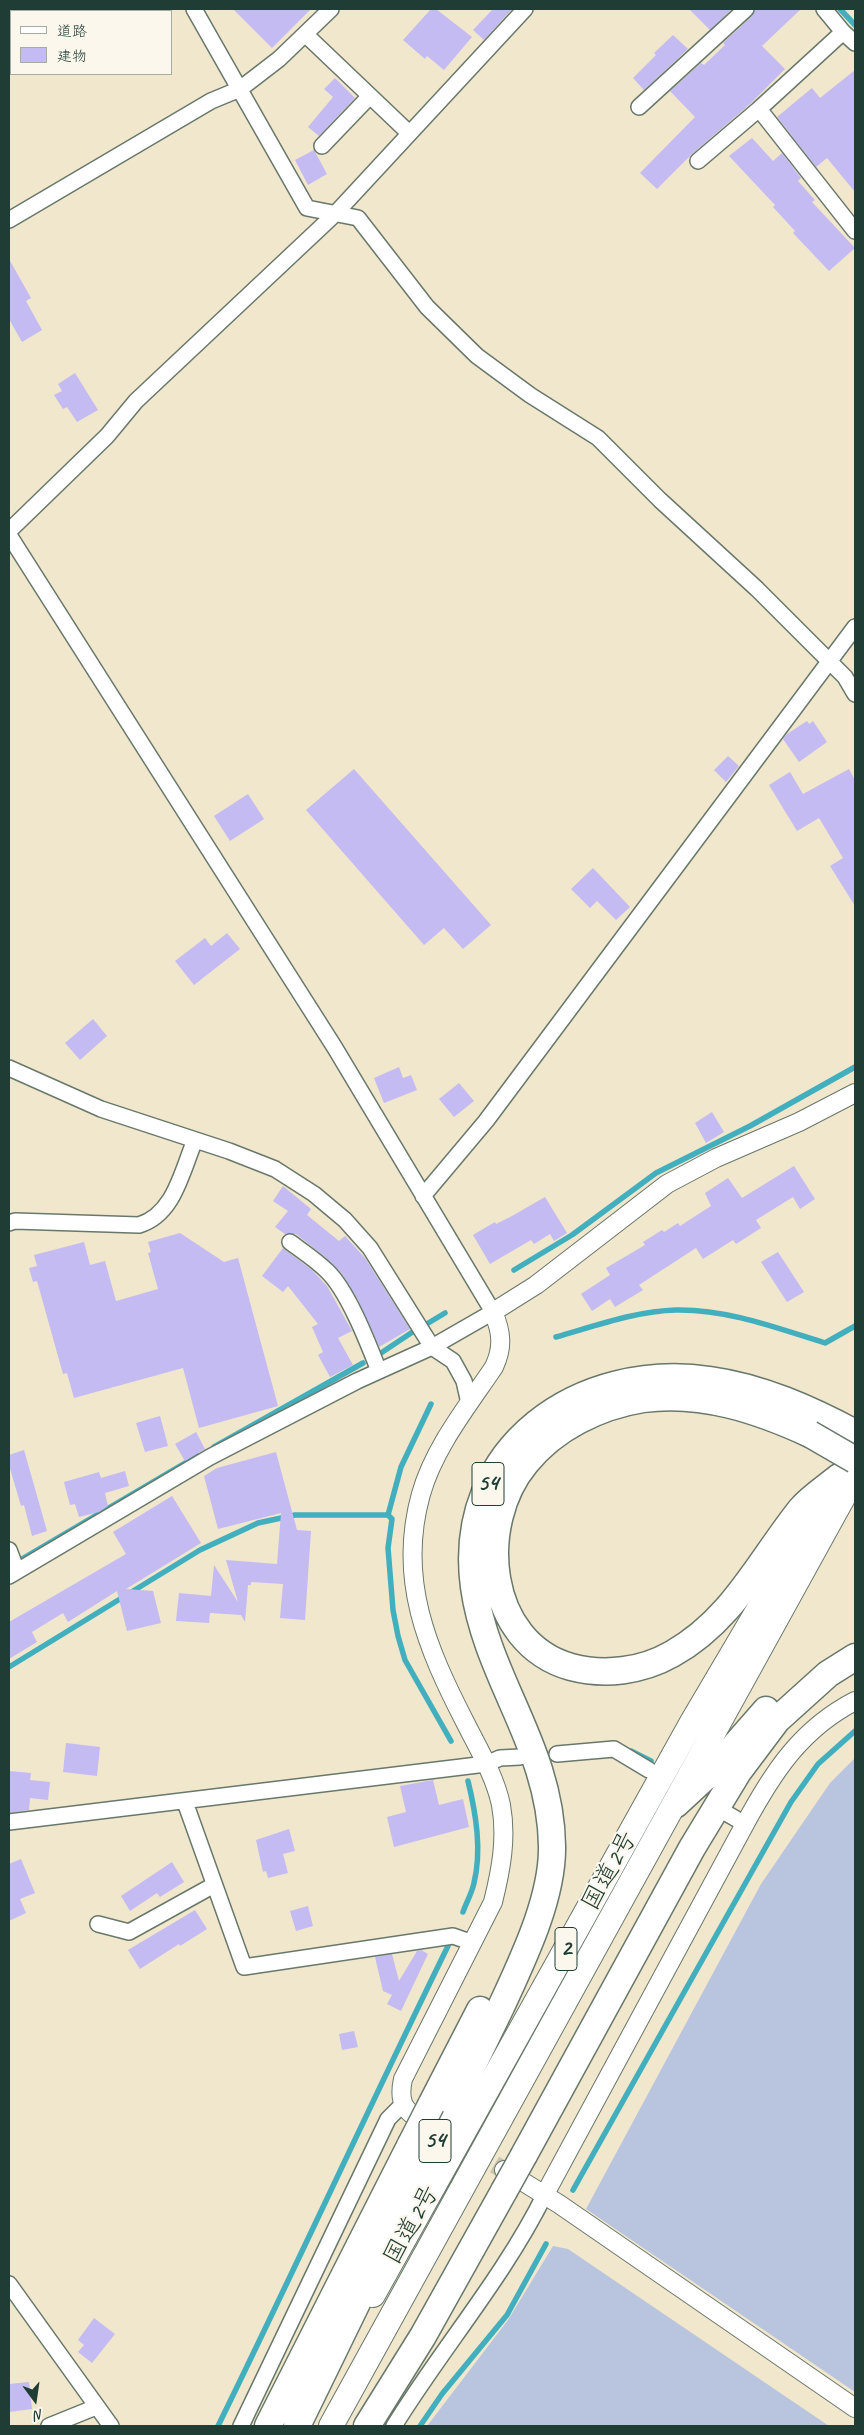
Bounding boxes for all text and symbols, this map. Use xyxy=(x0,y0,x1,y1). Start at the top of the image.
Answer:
legend xyxy=(10,10,172,75)
text: 道路 xyxy=(57,22,87,41)
text: 建物 xyxy=(57,47,87,66)
road number: 54 xyxy=(472,1462,504,1506)
street label: 国道2号 xyxy=(576,1826,644,1916)
road number: 2 xyxy=(555,1928,577,1970)
road number: 54 xyxy=(419,2120,451,2162)
street label: 国道2号 xyxy=(378,2180,446,2270)
north arrow xyxy=(10,2375,60,2425)
text: N xyxy=(32,2406,45,2424)

